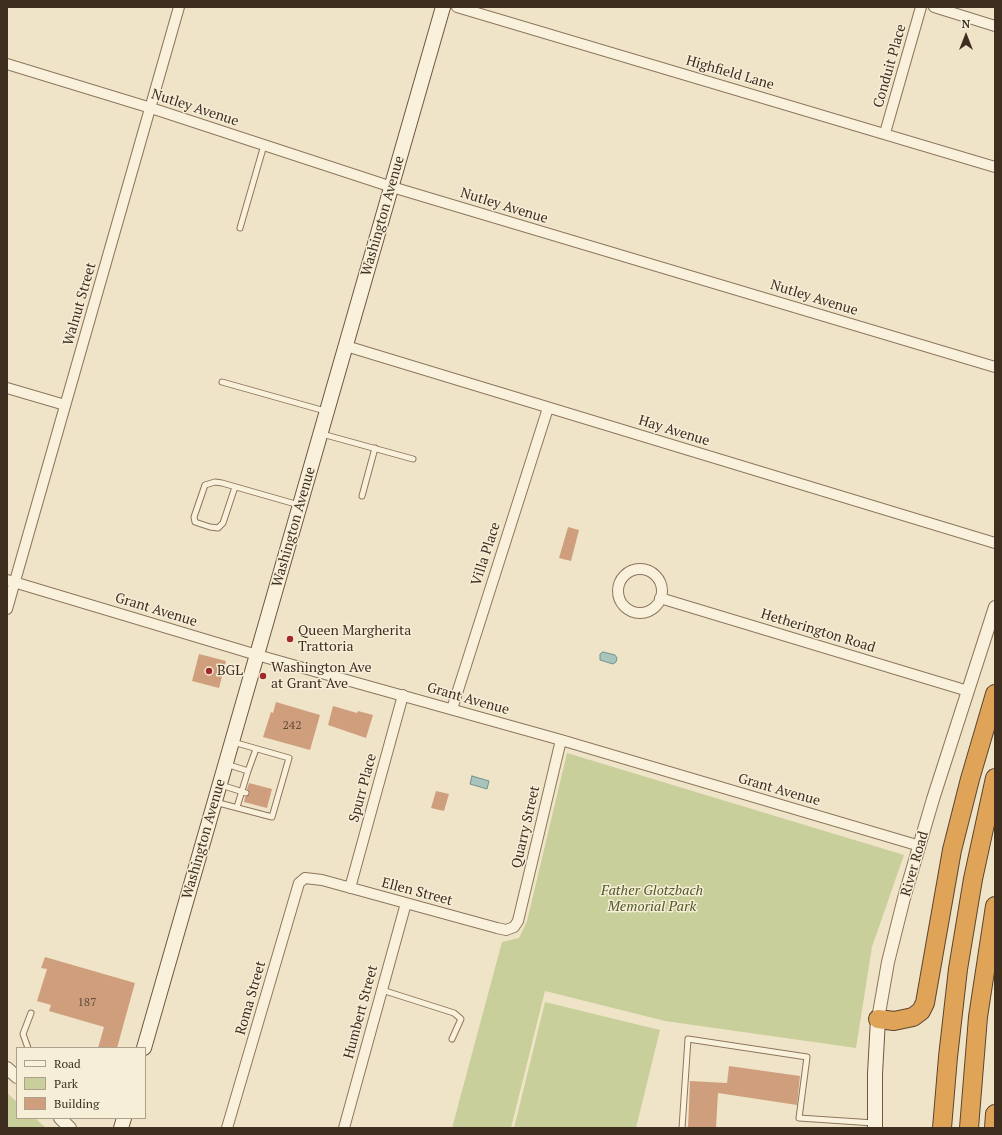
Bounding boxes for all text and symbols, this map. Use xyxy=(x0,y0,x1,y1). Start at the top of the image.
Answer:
north arrow xyxy=(946,16,986,56)
text: N xyxy=(962,17,970,31)
street label: Conduit Place xyxy=(870,22,910,110)
street label: Highfield Lane xyxy=(684,52,776,94)
street label: Nutley Avenue xyxy=(149,86,241,130)
street label: Washington Avenue xyxy=(358,154,408,278)
street label: Nutley Avenue xyxy=(458,185,550,227)
street label: Walnut Street xyxy=(60,260,100,348)
street label: Nutley Avenue xyxy=(768,277,860,319)
street label: Hay Avenue xyxy=(636,412,712,450)
street label: Washington Avenue xyxy=(269,465,319,589)
street label: Villa Place xyxy=(468,520,504,588)
street label: Grant Avenue xyxy=(113,590,199,630)
street label: Hetherington Road xyxy=(759,606,877,656)
place label: Queen Margherita Trattoria xyxy=(298,623,411,656)
marker: Queen Margherita Trattoria xyxy=(285,634,295,644)
place label: Washington Ave at Grant Ave xyxy=(271,660,372,692)
place label: BGL xyxy=(217,663,243,679)
marker: BGL xyxy=(204,666,214,676)
marker: Washington Ave at Grant Ave xyxy=(258,671,268,681)
street label: Grant Avenue xyxy=(425,679,511,719)
house number: 242 xyxy=(282,719,302,733)
street label: Spurr Place xyxy=(346,752,380,824)
street label: Grant Avenue xyxy=(736,770,822,810)
street label: Washington Avenue xyxy=(179,777,229,901)
street label: Quarry Street xyxy=(508,784,544,870)
street label: River Road xyxy=(898,829,932,899)
street label: Ellen Street xyxy=(380,874,454,910)
park label: Father Glotzbach Memorial Park xyxy=(601,883,703,916)
street label: Roma Street xyxy=(232,959,270,1037)
street label: Humbert Street xyxy=(340,963,382,1061)
house number: 187 xyxy=(77,996,97,1010)
legend xyxy=(16,1047,146,1119)
text: Road xyxy=(54,1056,81,1071)
text: Park xyxy=(54,1076,78,1091)
text: Building xyxy=(54,1096,99,1111)

